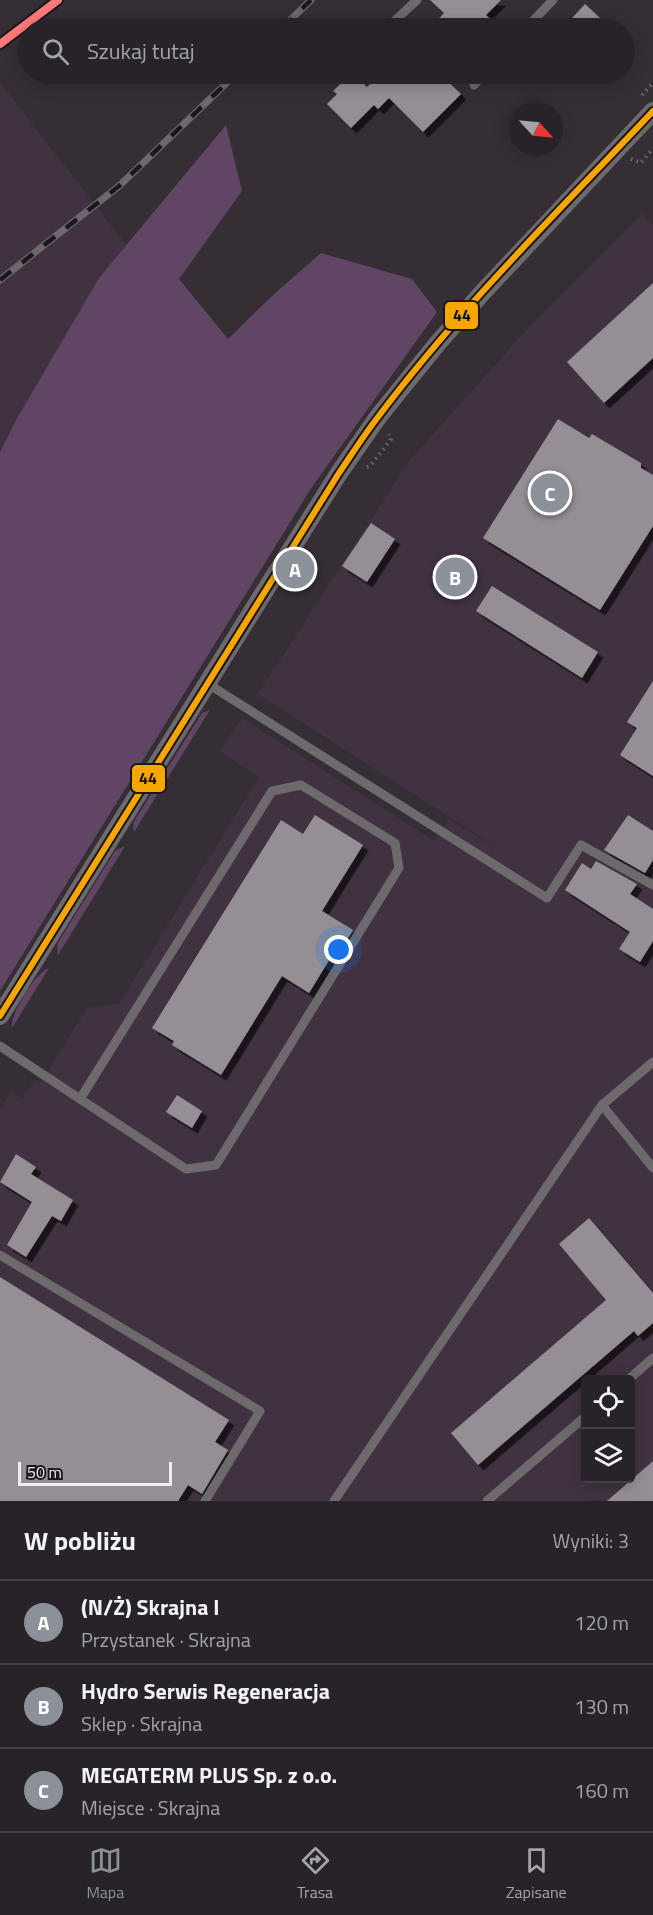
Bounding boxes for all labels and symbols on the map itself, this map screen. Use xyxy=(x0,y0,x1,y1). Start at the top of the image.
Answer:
north arrow xyxy=(509,102,563,156)
line badge: 44 xyxy=(444,301,479,330)
text: 44 xyxy=(453,303,471,327)
pin: C xyxy=(530,470,570,516)
pin: A xyxy=(276,546,314,592)
pin: B xyxy=(436,554,474,600)
line badge: 44 xyxy=(131,764,166,793)
text: 44 xyxy=(139,766,157,790)
your location xyxy=(324,935,353,964)
scale bar xyxy=(18,1459,172,1486)

